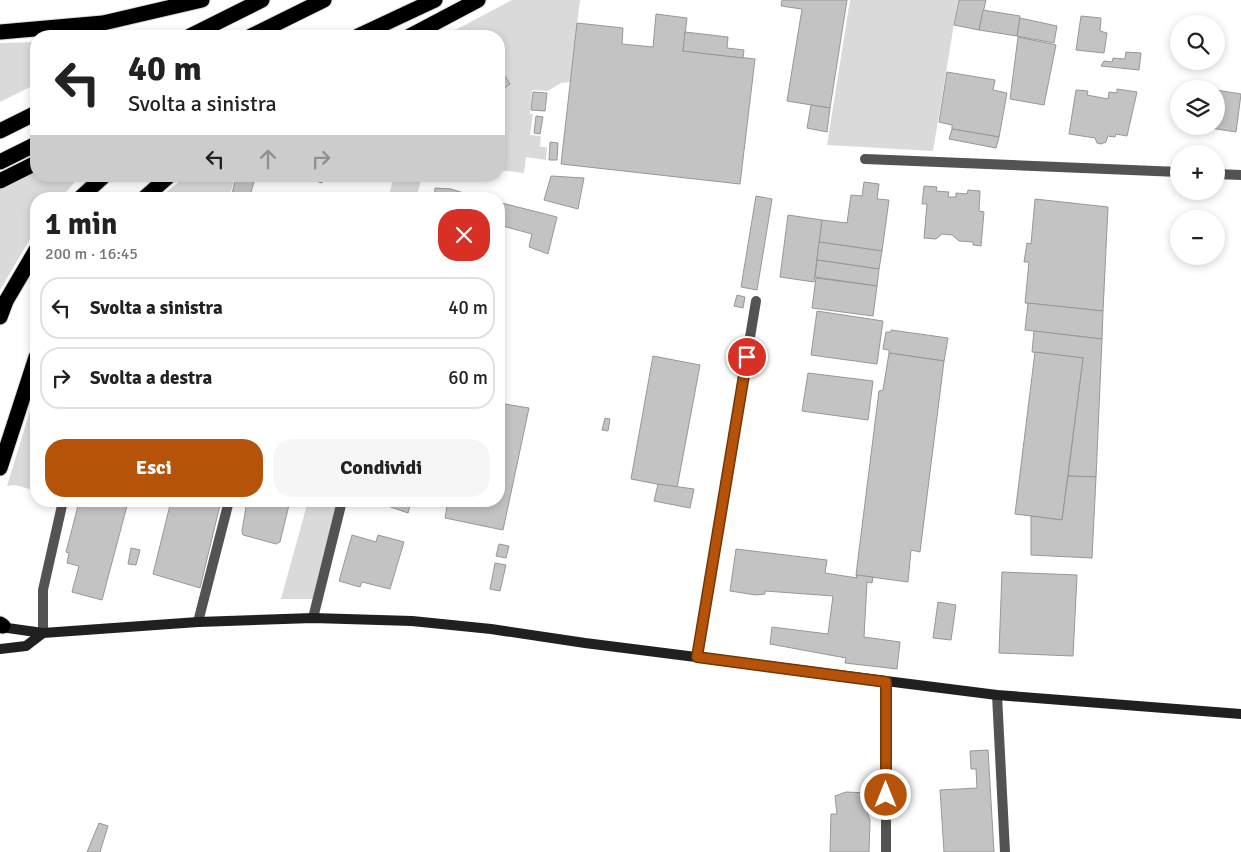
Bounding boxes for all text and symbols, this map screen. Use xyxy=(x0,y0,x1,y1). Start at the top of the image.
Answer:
map controls xyxy=(1170,15,1225,265)
button: search xyxy=(1170,15,1225,70)
text: 40 m xyxy=(128,47,202,90)
icon: left xyxy=(45,50,110,115)
button: layers xyxy=(1170,80,1225,135)
text: Svolta a sinistra xyxy=(128,90,277,117)
icon: left xyxy=(201,145,229,173)
icon: ahead xyxy=(254,145,282,173)
icon: right xyxy=(307,145,335,173)
button: + xyxy=(1170,145,1225,200)
text: 1 min xyxy=(45,206,117,243)
button: close xyxy=(438,209,490,261)
button: − xyxy=(1170,210,1225,265)
text: 200 m · 16:45 xyxy=(45,244,138,264)
icon: left xyxy=(47,294,75,322)
text: Svolta a sinistra xyxy=(90,296,223,320)
text: 40 m xyxy=(448,296,488,320)
pin xyxy=(726,336,768,378)
icon: arrive xyxy=(733,343,761,371)
icon: right xyxy=(47,364,75,392)
text: Svolta a destra xyxy=(90,366,212,390)
text: 60 m xyxy=(448,366,488,390)
button: Esci xyxy=(45,439,263,497)
button: Condividi xyxy=(273,439,490,497)
position arrow xyxy=(859,768,911,820)

